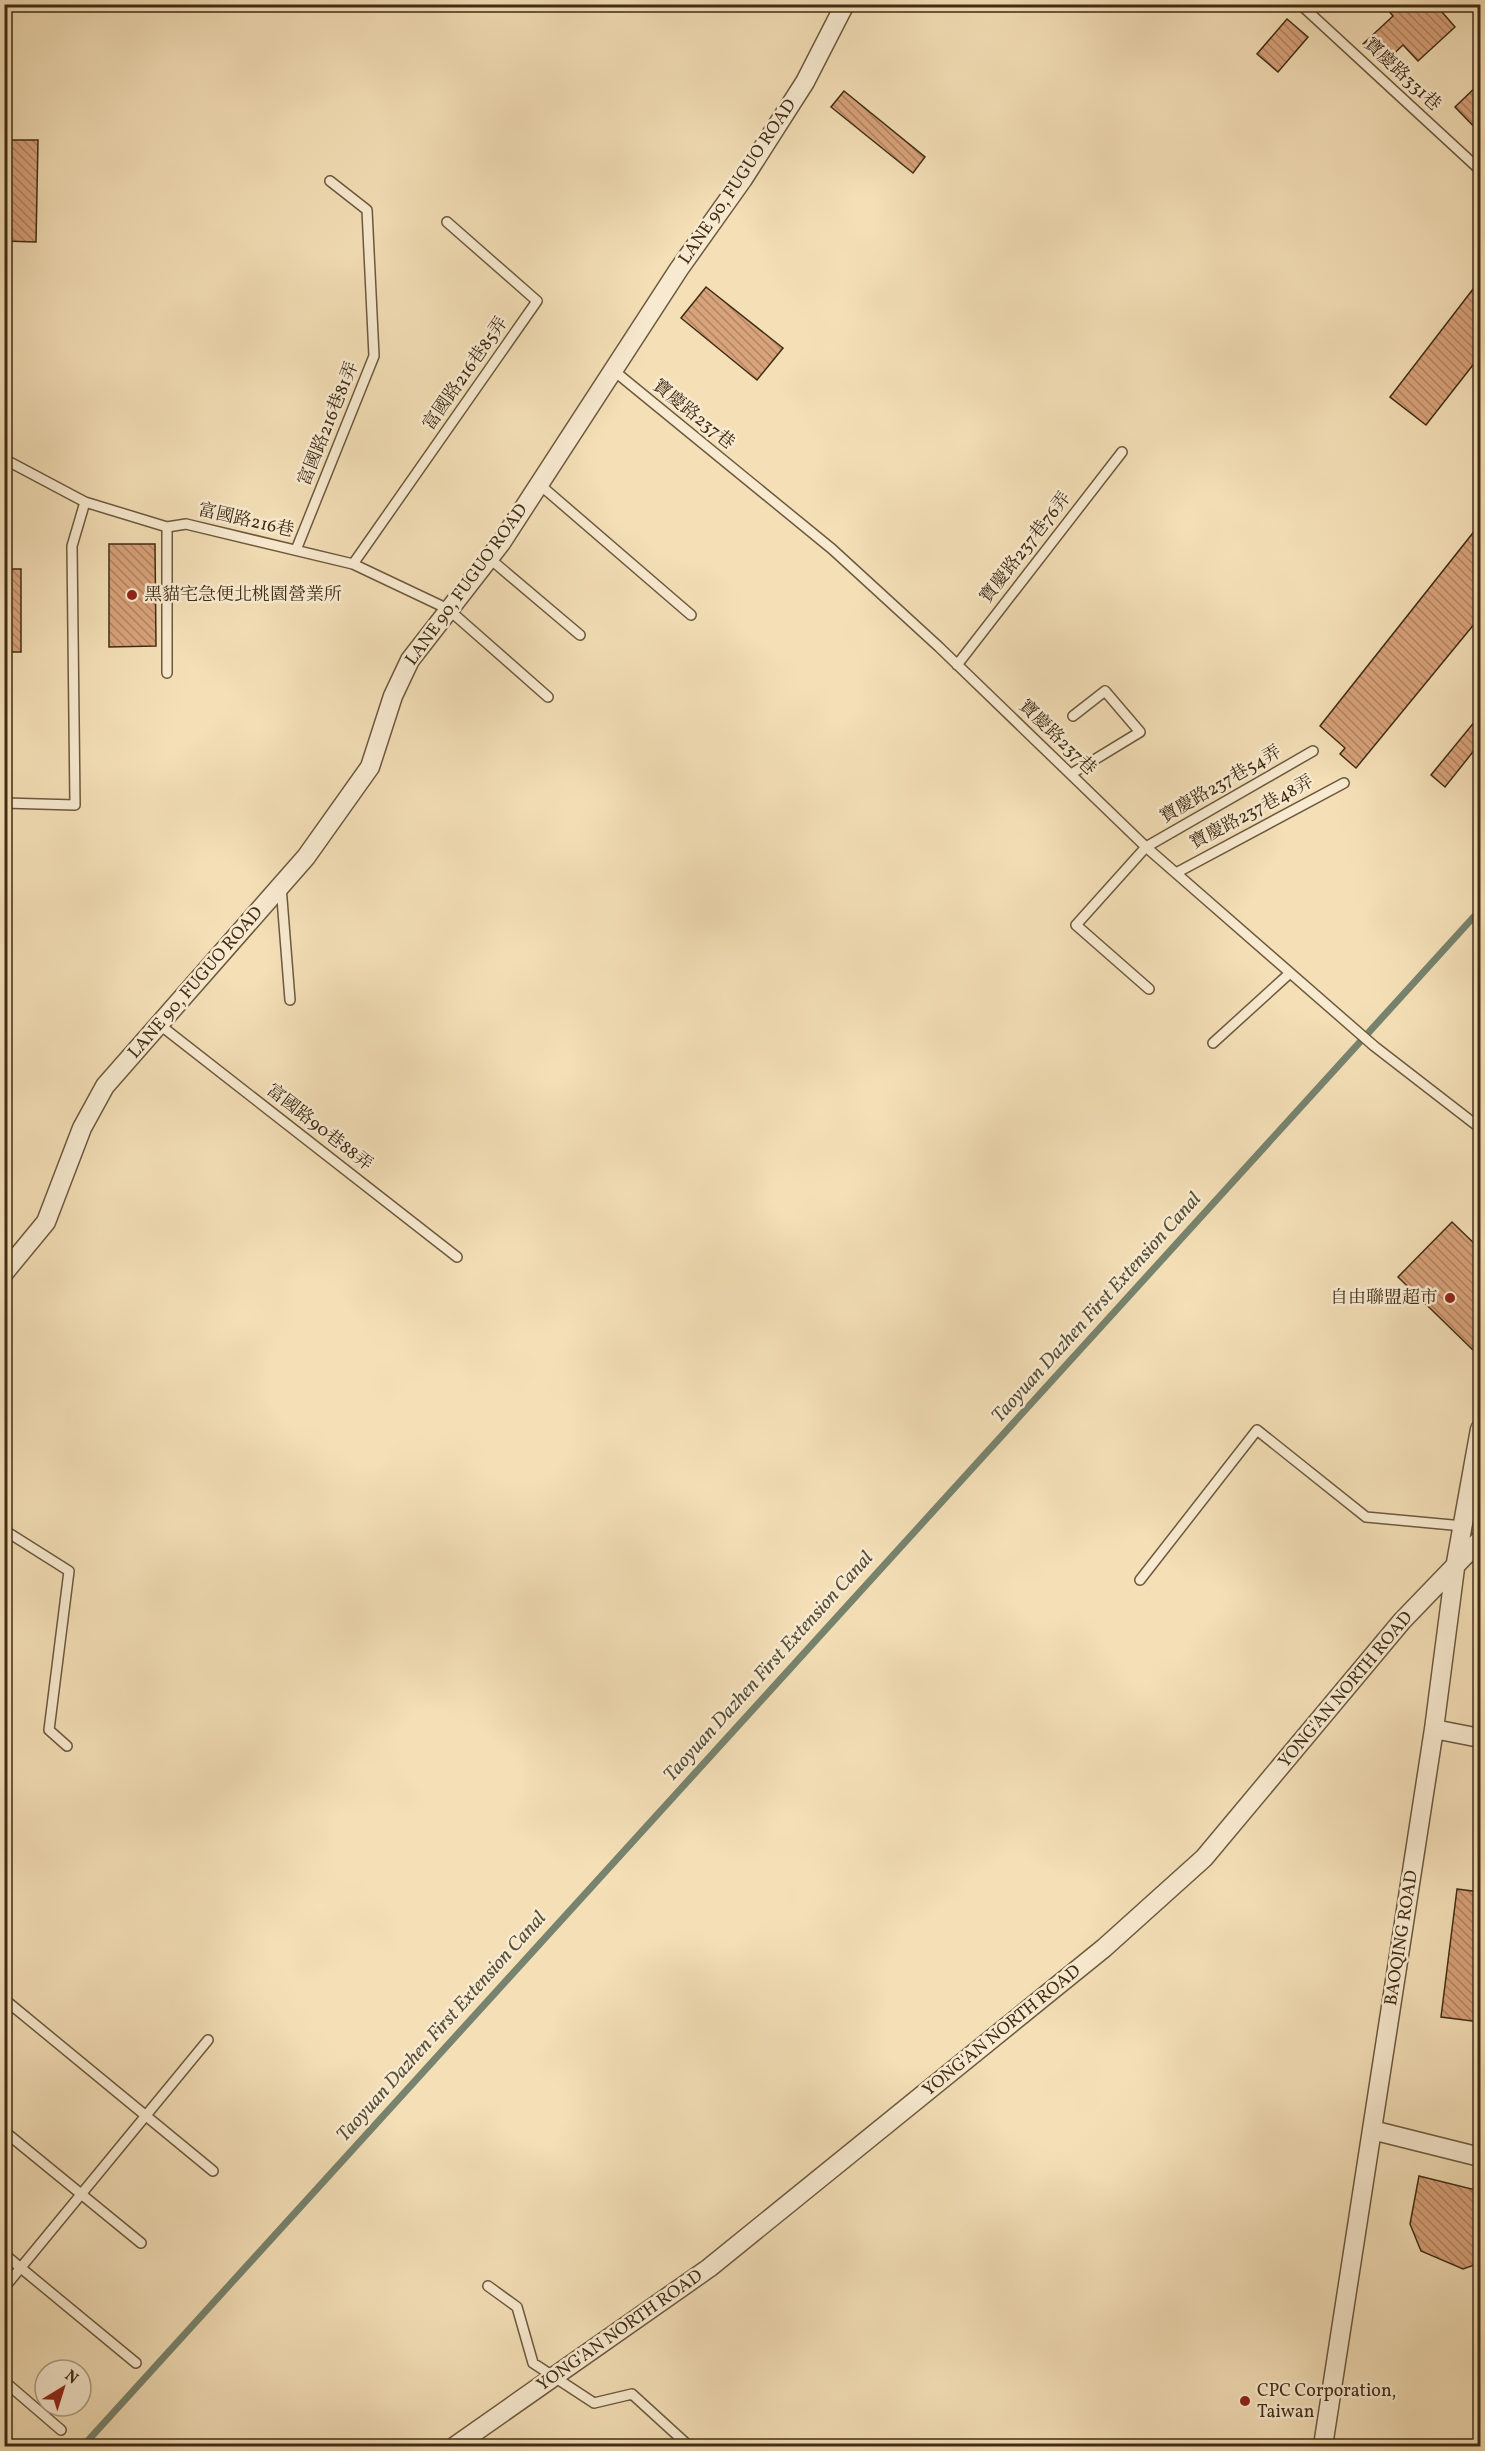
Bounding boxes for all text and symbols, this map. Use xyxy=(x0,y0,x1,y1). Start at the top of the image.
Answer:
street label: 寶慶路331巷 xyxy=(1358,33,1446,117)
street label: LANE 90, FUGUO ROAD xyxy=(673,94,803,270)
street label: 富國路216巷85弄 xyxy=(418,312,514,436)
street label: 富國路216巷81弄 xyxy=(293,358,365,490)
street label: 寶慶路237巷 xyxy=(647,374,739,456)
street label: 寶慶路237巷76弄 xyxy=(975,487,1077,609)
street label: 富國路216巷 xyxy=(196,498,296,544)
street label: LANE 90, FUGUO ROAD xyxy=(400,499,534,671)
place label: 黑貓宅急便北桃園營業所 xyxy=(144,583,342,608)
marker: 黑貓宅急便北桃園營業所 xyxy=(125,588,139,602)
street label: 寶慶路237巷 xyxy=(1013,695,1101,781)
street label: 寶慶路237巷54弄 xyxy=(1156,740,1286,830)
street label: 寶慶路237巷48弄 xyxy=(1186,770,1318,856)
street label: LANE 90, FUGUO ROAD xyxy=(123,901,269,1065)
street label: 富國路90巷88弄 xyxy=(261,1078,377,1178)
water label: Taoyuan Dazhen First Extension Canal xyxy=(986,1187,1208,1429)
place label: 自由聯盟超市 xyxy=(1330,1286,1438,1311)
marker: 自由聯盟超市 xyxy=(1443,1291,1457,1305)
water label: Taoyuan Dazhen First Extension Canal xyxy=(658,1546,880,1788)
street label: YONG'AN NORTH ROAD xyxy=(1273,1606,1419,1774)
street label: BAOQING ROAD xyxy=(1379,1869,1425,2007)
water label: Taoyuan Dazhen First Extension Canal xyxy=(331,1906,553,2148)
street label: YONG'AN NORTH ROAD xyxy=(917,1959,1087,2103)
street label: YONG'AN NORTH ROAD xyxy=(532,2264,708,2398)
north arrow xyxy=(33,2358,93,2418)
text: N xyxy=(60,2366,83,2390)
place label: CPC Corporation, Taiwan xyxy=(1257,2379,1396,2425)
marker: CPC Corporation, Taiwan xyxy=(1238,2394,1252,2408)

